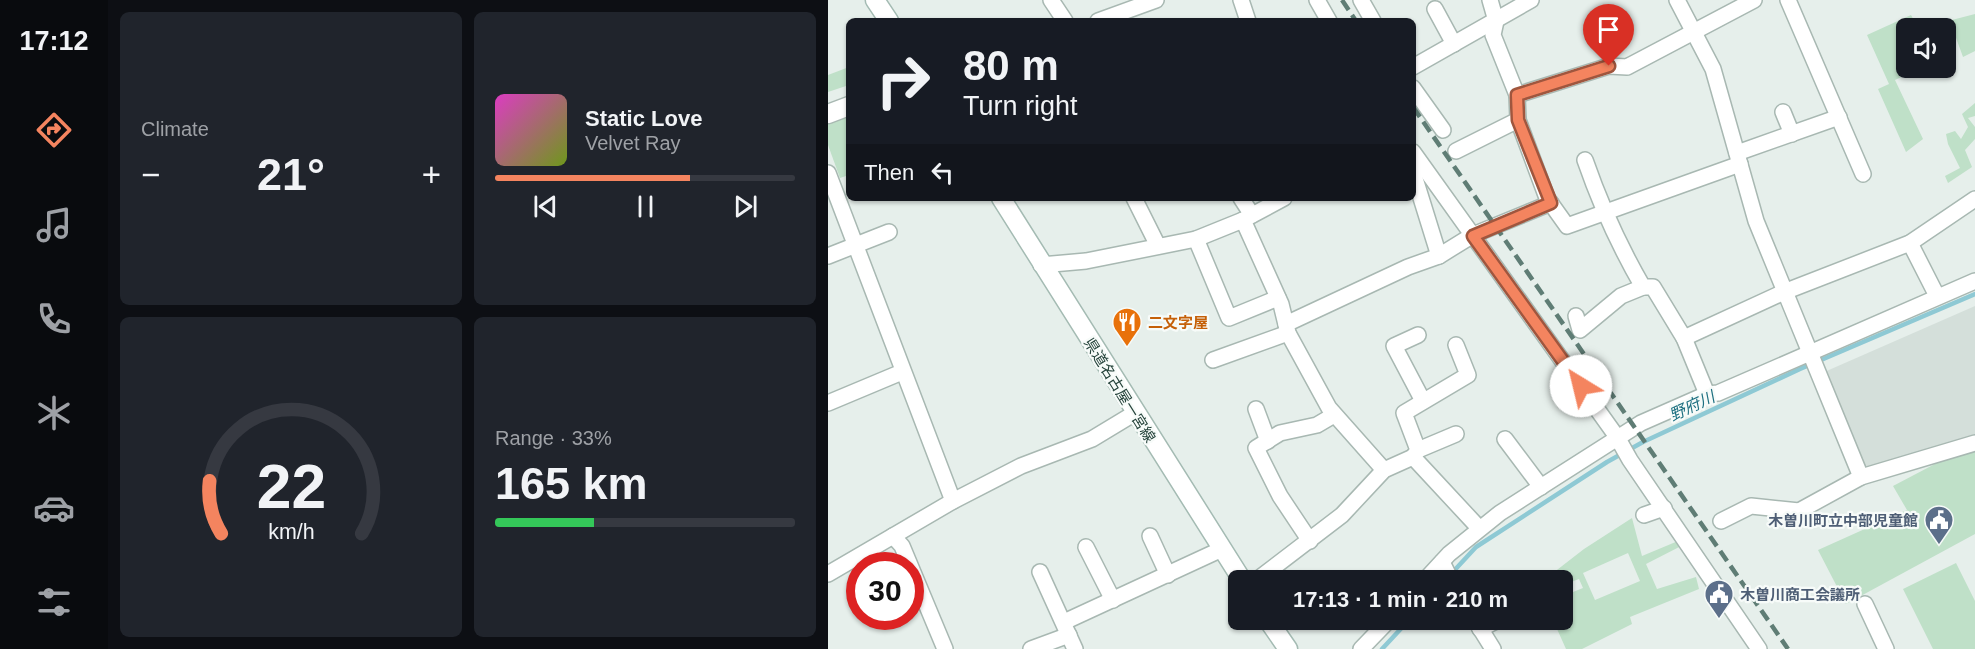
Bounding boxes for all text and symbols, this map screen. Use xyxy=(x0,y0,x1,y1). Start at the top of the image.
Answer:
pin xyxy=(1583,4,1634,66)
icon: arrive xyxy=(1592,13,1625,46)
map controls xyxy=(1896,18,1956,78)
button: sound xyxy=(1896,18,1956,78)
text: 17:12 xyxy=(19,26,89,56)
icon: right xyxy=(864,42,942,120)
text: 80 m xyxy=(963,42,1059,89)
text: Turn right xyxy=(963,91,1078,121)
text: Static Love xyxy=(585,106,702,131)
icon: directions xyxy=(33,109,75,151)
text: Climate xyxy=(141,118,209,140)
text: Velvet Ray xyxy=(585,132,681,154)
text: 21° xyxy=(257,149,325,200)
text: − xyxy=(141,156,160,193)
text: + xyxy=(422,156,441,193)
icon: left xyxy=(926,156,959,189)
text: Then xyxy=(864,160,914,185)
icon: previous xyxy=(529,190,562,223)
icon: pause xyxy=(629,190,662,223)
icon: next xyxy=(729,190,762,223)
icon: music xyxy=(33,204,75,246)
icon: phone xyxy=(33,298,75,340)
restaurant icon: 二文字屋 xyxy=(1111,306,1143,348)
place label: 二文字屋 xyxy=(1148,314,1208,331)
street label: 県道名古屋一宮線 xyxy=(1081,335,1159,445)
position arrow xyxy=(1549,354,1613,418)
water label: 野府川 xyxy=(1667,387,1719,424)
icon: climate xyxy=(33,392,75,434)
text: Range · 33% xyxy=(495,427,612,449)
text: 22 xyxy=(256,452,326,521)
text: 165 km xyxy=(495,458,648,509)
icon: car xyxy=(33,487,75,529)
public building icon: 木曽川町立中部児童館 xyxy=(1923,504,1955,546)
place label: 木曽川町立中部児童館 xyxy=(1768,512,1918,529)
text: km/h xyxy=(268,520,314,544)
speed limit sign: 30 xyxy=(846,552,924,630)
public building icon: 木曽川商工会議所 xyxy=(1703,578,1735,620)
icon: filters xyxy=(33,581,75,623)
place label: 木曽川商工会議所 xyxy=(1740,586,1860,603)
text: 17:13 · 1 min · 210 m xyxy=(1293,587,1508,612)

